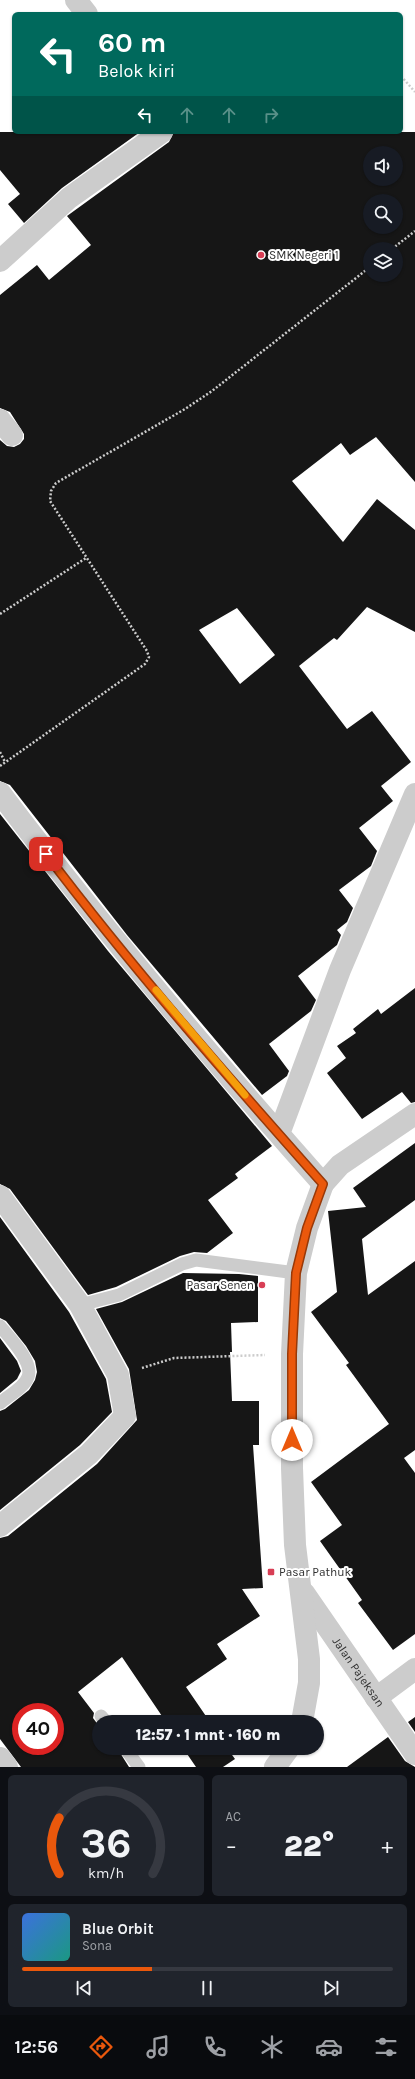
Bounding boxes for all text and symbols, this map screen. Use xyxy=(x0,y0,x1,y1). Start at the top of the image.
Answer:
text: 60 m xyxy=(98,26,166,59)
icon: left xyxy=(32,28,84,80)
text: Belok kiri xyxy=(98,60,175,82)
icon: left xyxy=(134,104,156,126)
icon: ahead xyxy=(176,104,198,126)
icon: ahead xyxy=(218,104,240,126)
icon: right xyxy=(260,104,282,126)
map controls xyxy=(363,146,403,282)
button: sound xyxy=(363,146,403,186)
button: search xyxy=(363,194,403,234)
button: layers xyxy=(363,242,403,282)
place label: SMK Negeri 1 xyxy=(269,248,339,262)
marker: SMK Negeri 1 xyxy=(256,250,266,260)
pin xyxy=(29,837,63,871)
icon: arrive xyxy=(35,843,57,865)
place label: Pasar Senen xyxy=(187,1278,254,1292)
marker: Pasar Senen xyxy=(257,1280,267,1290)
position arrow xyxy=(271,1419,313,1461)
place label: Pasar Pathuk xyxy=(279,1565,352,1579)
marker: Pasar Pathuk xyxy=(266,1567,276,1577)
street label: Jalan Pajeksan xyxy=(330,1634,387,1710)
speed limit sign: 40 xyxy=(12,1703,64,1755)
text: 12:57 · 1 mnt · 160 m xyxy=(136,1726,280,1744)
text: AC xyxy=(226,1809,241,1824)
text: 36 xyxy=(80,1818,131,1866)
text: 22° xyxy=(284,1828,335,1864)
text: − xyxy=(226,1833,237,1859)
text: + xyxy=(381,1833,393,1859)
text: km/h xyxy=(88,1864,124,1881)
text: Blue Orbit xyxy=(82,1920,154,1938)
text: Sona xyxy=(82,1938,112,1953)
icon: previous xyxy=(73,1977,95,1999)
icon: pause xyxy=(196,1977,218,1999)
icon: next xyxy=(320,1977,342,1999)
icon: directions xyxy=(87,2033,115,2061)
icon: music xyxy=(144,2033,172,2061)
icon: phone xyxy=(201,2033,229,2061)
icon: climate xyxy=(258,2033,286,2061)
icon: car xyxy=(315,2033,343,2061)
icon: filters xyxy=(372,2033,400,2061)
text: 12:56 xyxy=(15,2036,58,2058)

